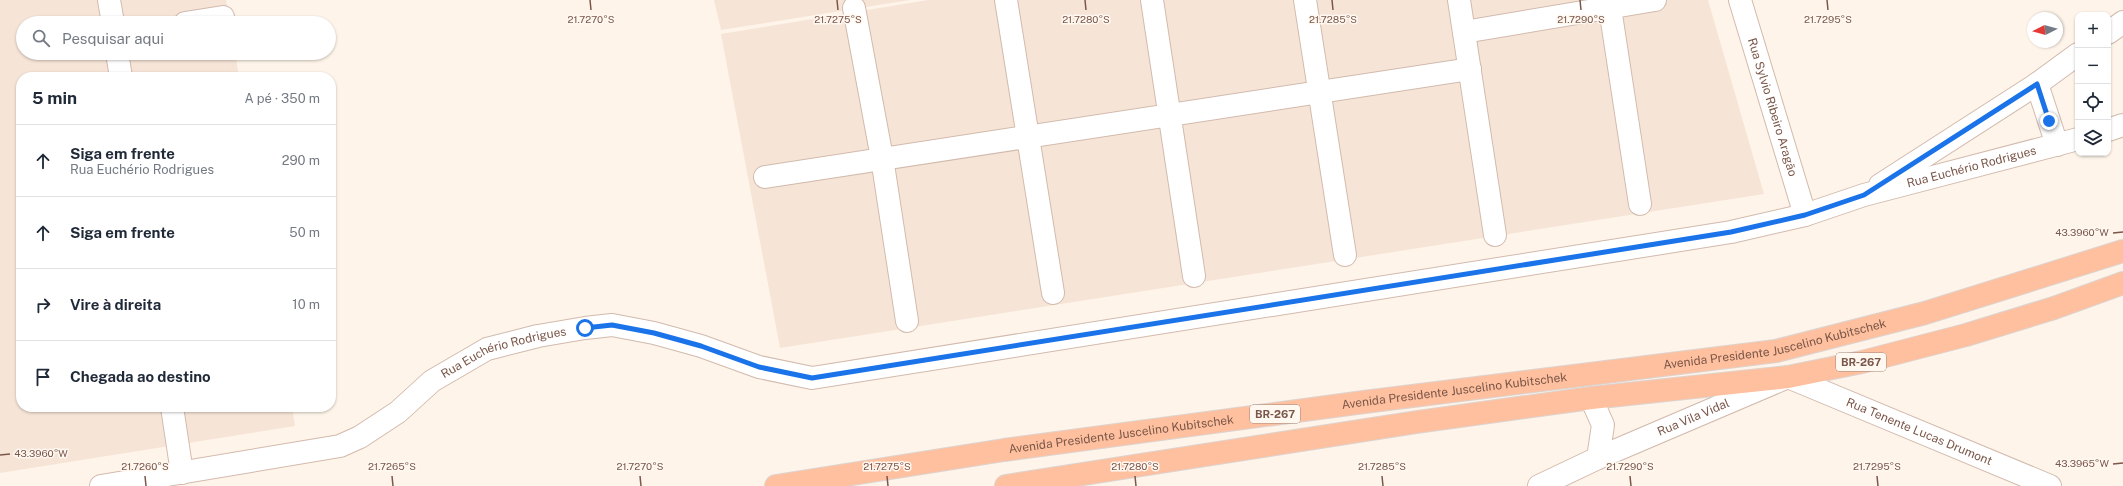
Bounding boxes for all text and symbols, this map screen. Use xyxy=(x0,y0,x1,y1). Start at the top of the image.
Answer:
north arrow xyxy=(2027,12,2063,48)
map controls xyxy=(2075,12,2111,156)
button: + xyxy=(2075,12,2111,48)
text: 21.7270°S xyxy=(567,13,615,25)
text: 21.7275°S xyxy=(814,13,862,25)
text: 21.7280°S xyxy=(1062,13,1110,25)
text: 21.7285°S xyxy=(1309,13,1357,25)
text: 21.7290°S xyxy=(1557,13,1605,25)
text: 21.7295°S xyxy=(1804,13,1852,25)
search box xyxy=(16,16,336,60)
icon: search xyxy=(30,27,52,49)
text: Pesquisar aqui xyxy=(62,30,164,47)
street label: Rua Sylvio Ribeiro Aragão xyxy=(1745,36,1800,178)
button: − xyxy=(2075,48,2111,84)
button: locate xyxy=(2075,84,2111,120)
text: 5 min xyxy=(32,88,77,108)
text: A pé · 350 m xyxy=(244,91,320,106)
route end xyxy=(2040,112,2058,130)
button: layers xyxy=(2075,120,2111,156)
street label: Rua Euchério Rodrigues xyxy=(1905,143,2038,191)
text: Siga em frente xyxy=(70,145,175,162)
icon: ahead xyxy=(32,150,54,172)
text: 290 m xyxy=(282,153,320,168)
text: Rua Euchério Rodrigues xyxy=(70,162,214,177)
icon: ahead xyxy=(32,222,54,244)
text: Siga em frente xyxy=(70,224,175,241)
text: 50 m xyxy=(289,225,320,240)
text: 43.3960°W xyxy=(2055,226,2109,238)
icon: right xyxy=(32,294,54,316)
text: Vire à direita xyxy=(70,296,161,313)
text: 10 m xyxy=(292,297,320,312)
street label: Avenida Presidente Juscelino Kubitschek xyxy=(1662,316,1888,372)
route start xyxy=(576,319,594,337)
street label: Rua Euchério Rodrigues xyxy=(439,324,567,381)
road number: BR-267 xyxy=(1836,353,1886,371)
icon: arrive xyxy=(32,366,54,388)
text: Chegada ao destino xyxy=(70,368,211,385)
street label: Avenida Presidente Juscelino Kubitschek xyxy=(1341,370,1568,412)
street label: Rua Tenente Lucas Drumont xyxy=(1844,395,1995,468)
street label: Rua Vila Vidal xyxy=(1655,396,1732,439)
road number: BR-267 xyxy=(1250,405,1300,423)
street label: Avenida Presidente Juscelino Kubitschek xyxy=(1008,412,1235,456)
text: 43.3960°W xyxy=(14,447,68,459)
text: 43.3965°W xyxy=(2055,457,2109,469)
text: 21.7260°S xyxy=(121,460,169,472)
text: 21.7265°S xyxy=(368,460,416,472)
text: 21.7270°S xyxy=(616,460,664,472)
text: 21.7275°S xyxy=(863,460,911,472)
text: 21.7280°S xyxy=(1111,460,1159,472)
text: 21.7285°S xyxy=(1358,460,1406,472)
text: 21.7290°S xyxy=(1606,460,1654,472)
text: 21.7295°S xyxy=(1853,460,1901,472)

